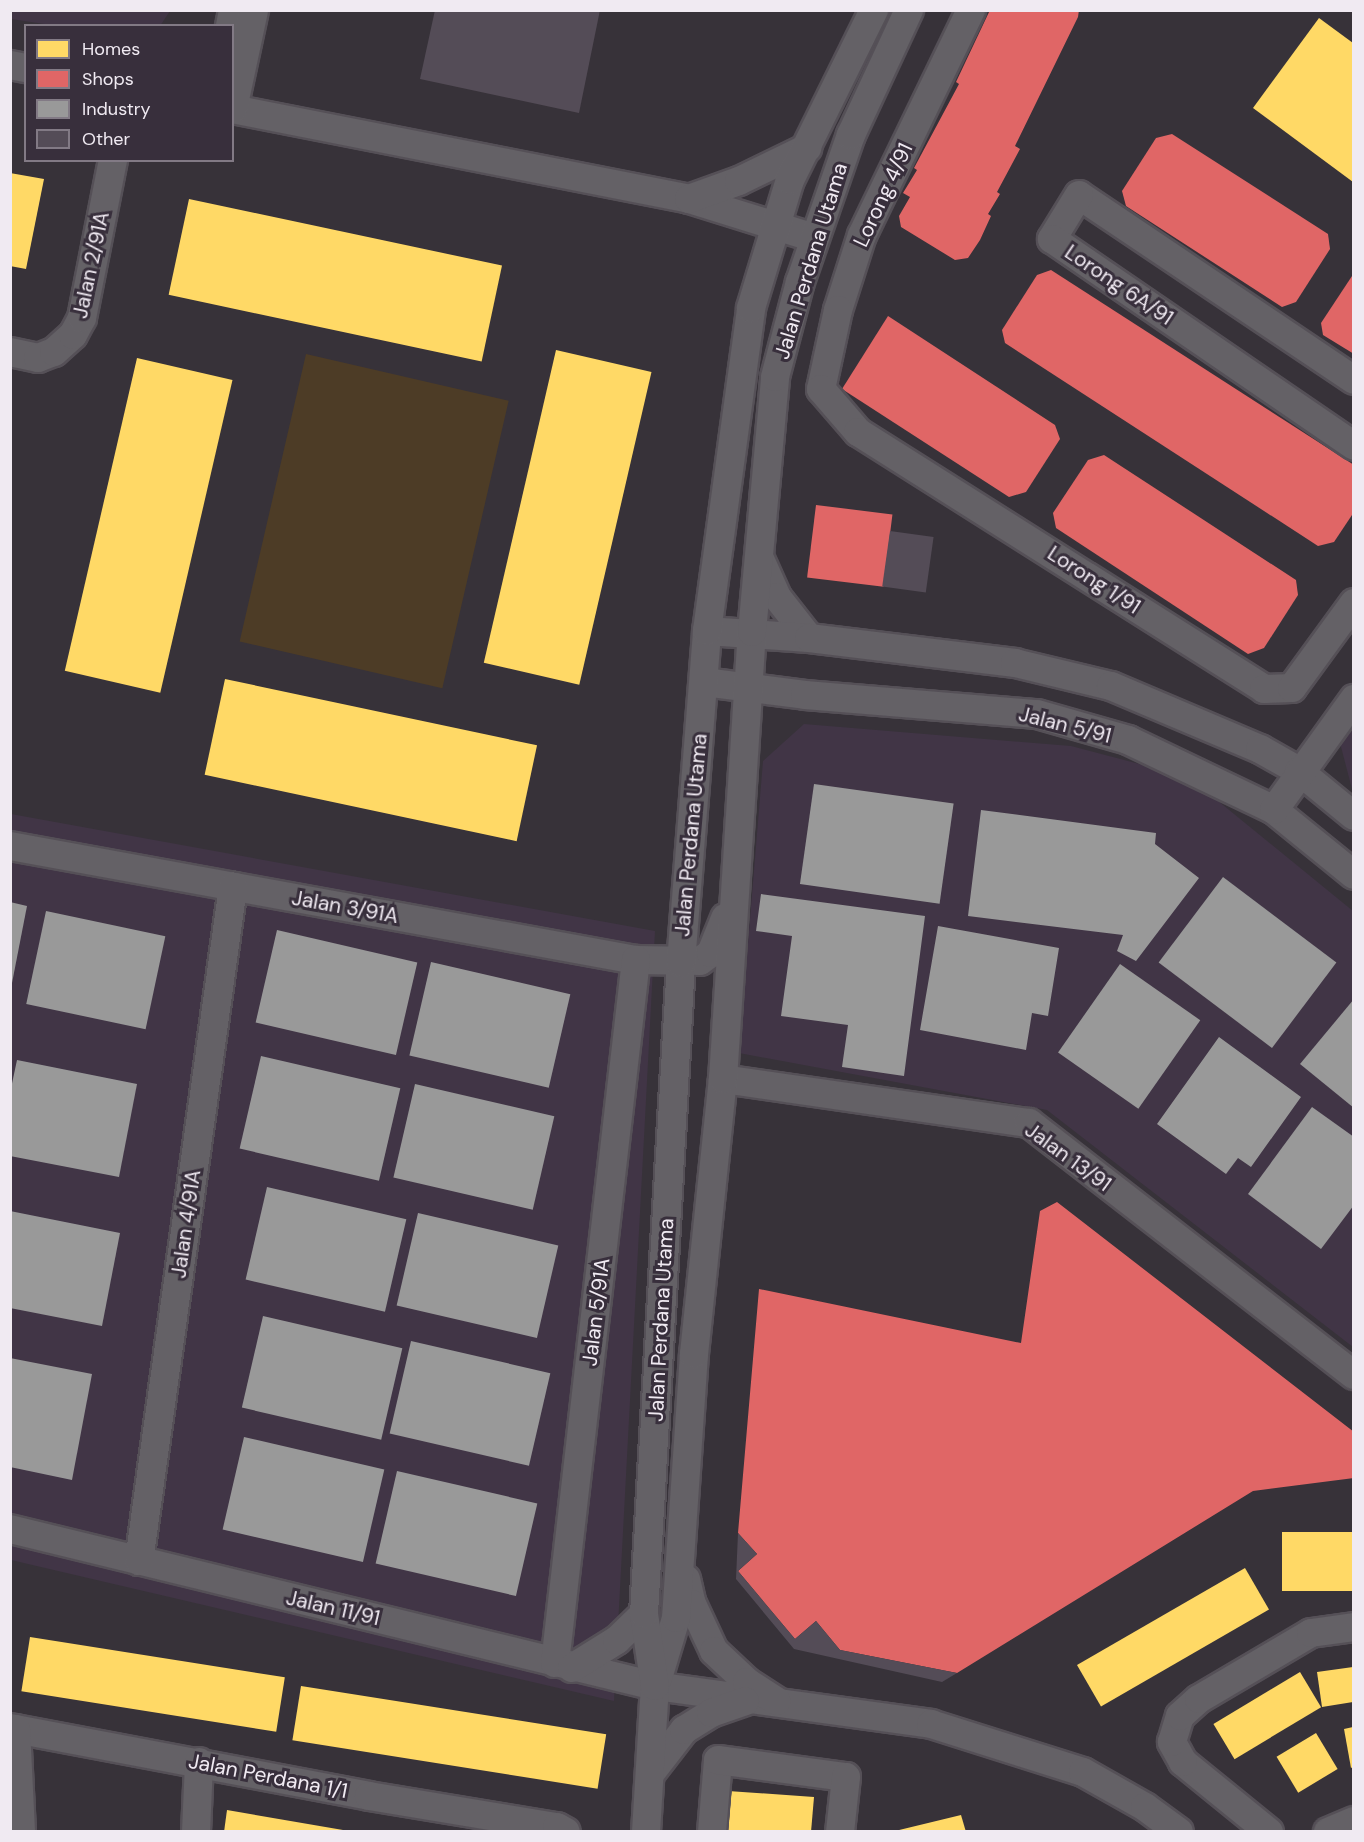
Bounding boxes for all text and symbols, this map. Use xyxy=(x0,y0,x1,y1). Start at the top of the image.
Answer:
legend xyxy=(24,24,234,162)
text: Homes xyxy=(82,37,140,61)
text: Shops xyxy=(82,67,134,91)
text: Industry xyxy=(82,97,151,121)
text: Other xyxy=(82,127,130,151)
street label: Lorong 4/91 xyxy=(848,139,918,251)
street label: Jalan Perdana Utama xyxy=(769,160,853,362)
street label: Jalan 2/91A xyxy=(67,209,115,321)
street label: Lorong 6A/91 xyxy=(1060,240,1178,330)
street label: Lorong 1/91 xyxy=(1043,541,1145,619)
street label: Jalan 5/91 xyxy=(1016,701,1114,749)
street label: Jalan Perdana Utama xyxy=(670,732,712,938)
street label: Jalan 3/91A xyxy=(290,885,400,929)
street label: Jalan 13/91 xyxy=(1020,1117,1116,1197)
street label: Jalan 4/91A xyxy=(166,1168,206,1280)
street label: Jalan Perdana Utama xyxy=(643,1218,679,1422)
street label: Jalan 5/91A xyxy=(577,1257,615,1367)
street label: Jalan 11/91 xyxy=(284,1585,382,1631)
street label: Jalan Perdana 1/1 xyxy=(186,1748,350,1804)

